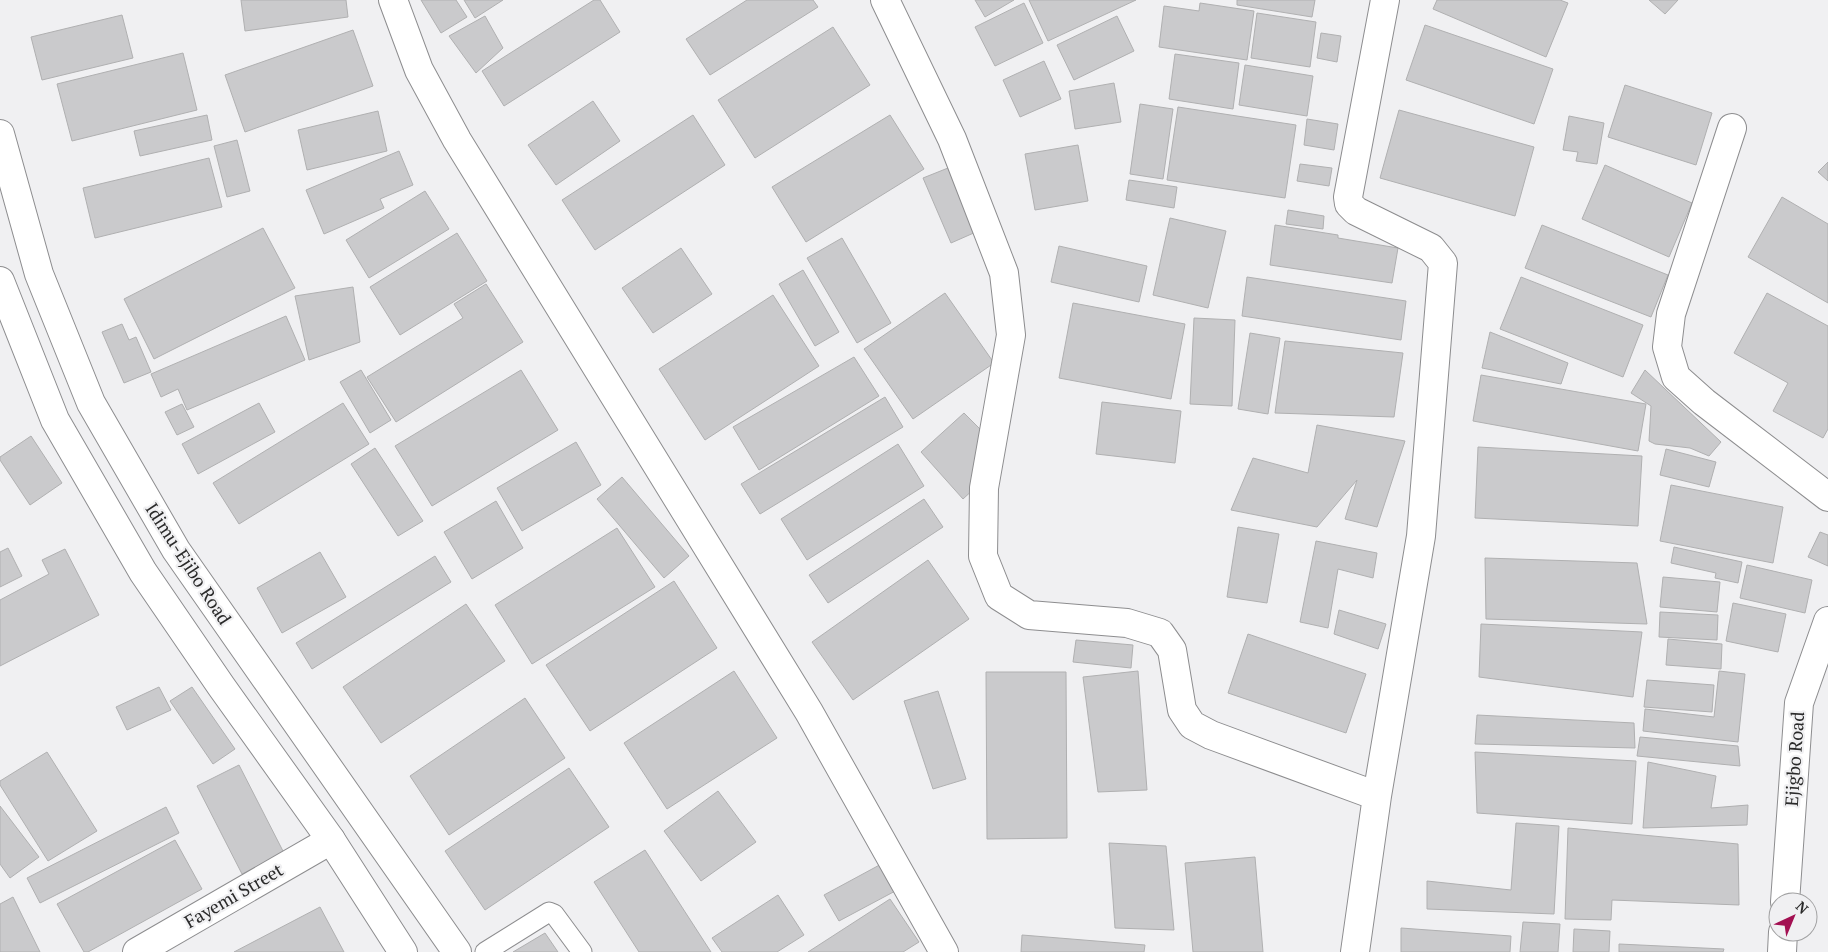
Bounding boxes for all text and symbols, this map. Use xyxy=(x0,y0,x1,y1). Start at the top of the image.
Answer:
street label: Idimu-Ejibo Road xyxy=(140,498,237,629)
street label: Ejigbo Road xyxy=(1779,711,1809,807)
street label: Fayemi Street xyxy=(180,857,287,933)
north arrow xyxy=(1768,892,1818,942)
text: N xyxy=(1792,897,1813,918)

